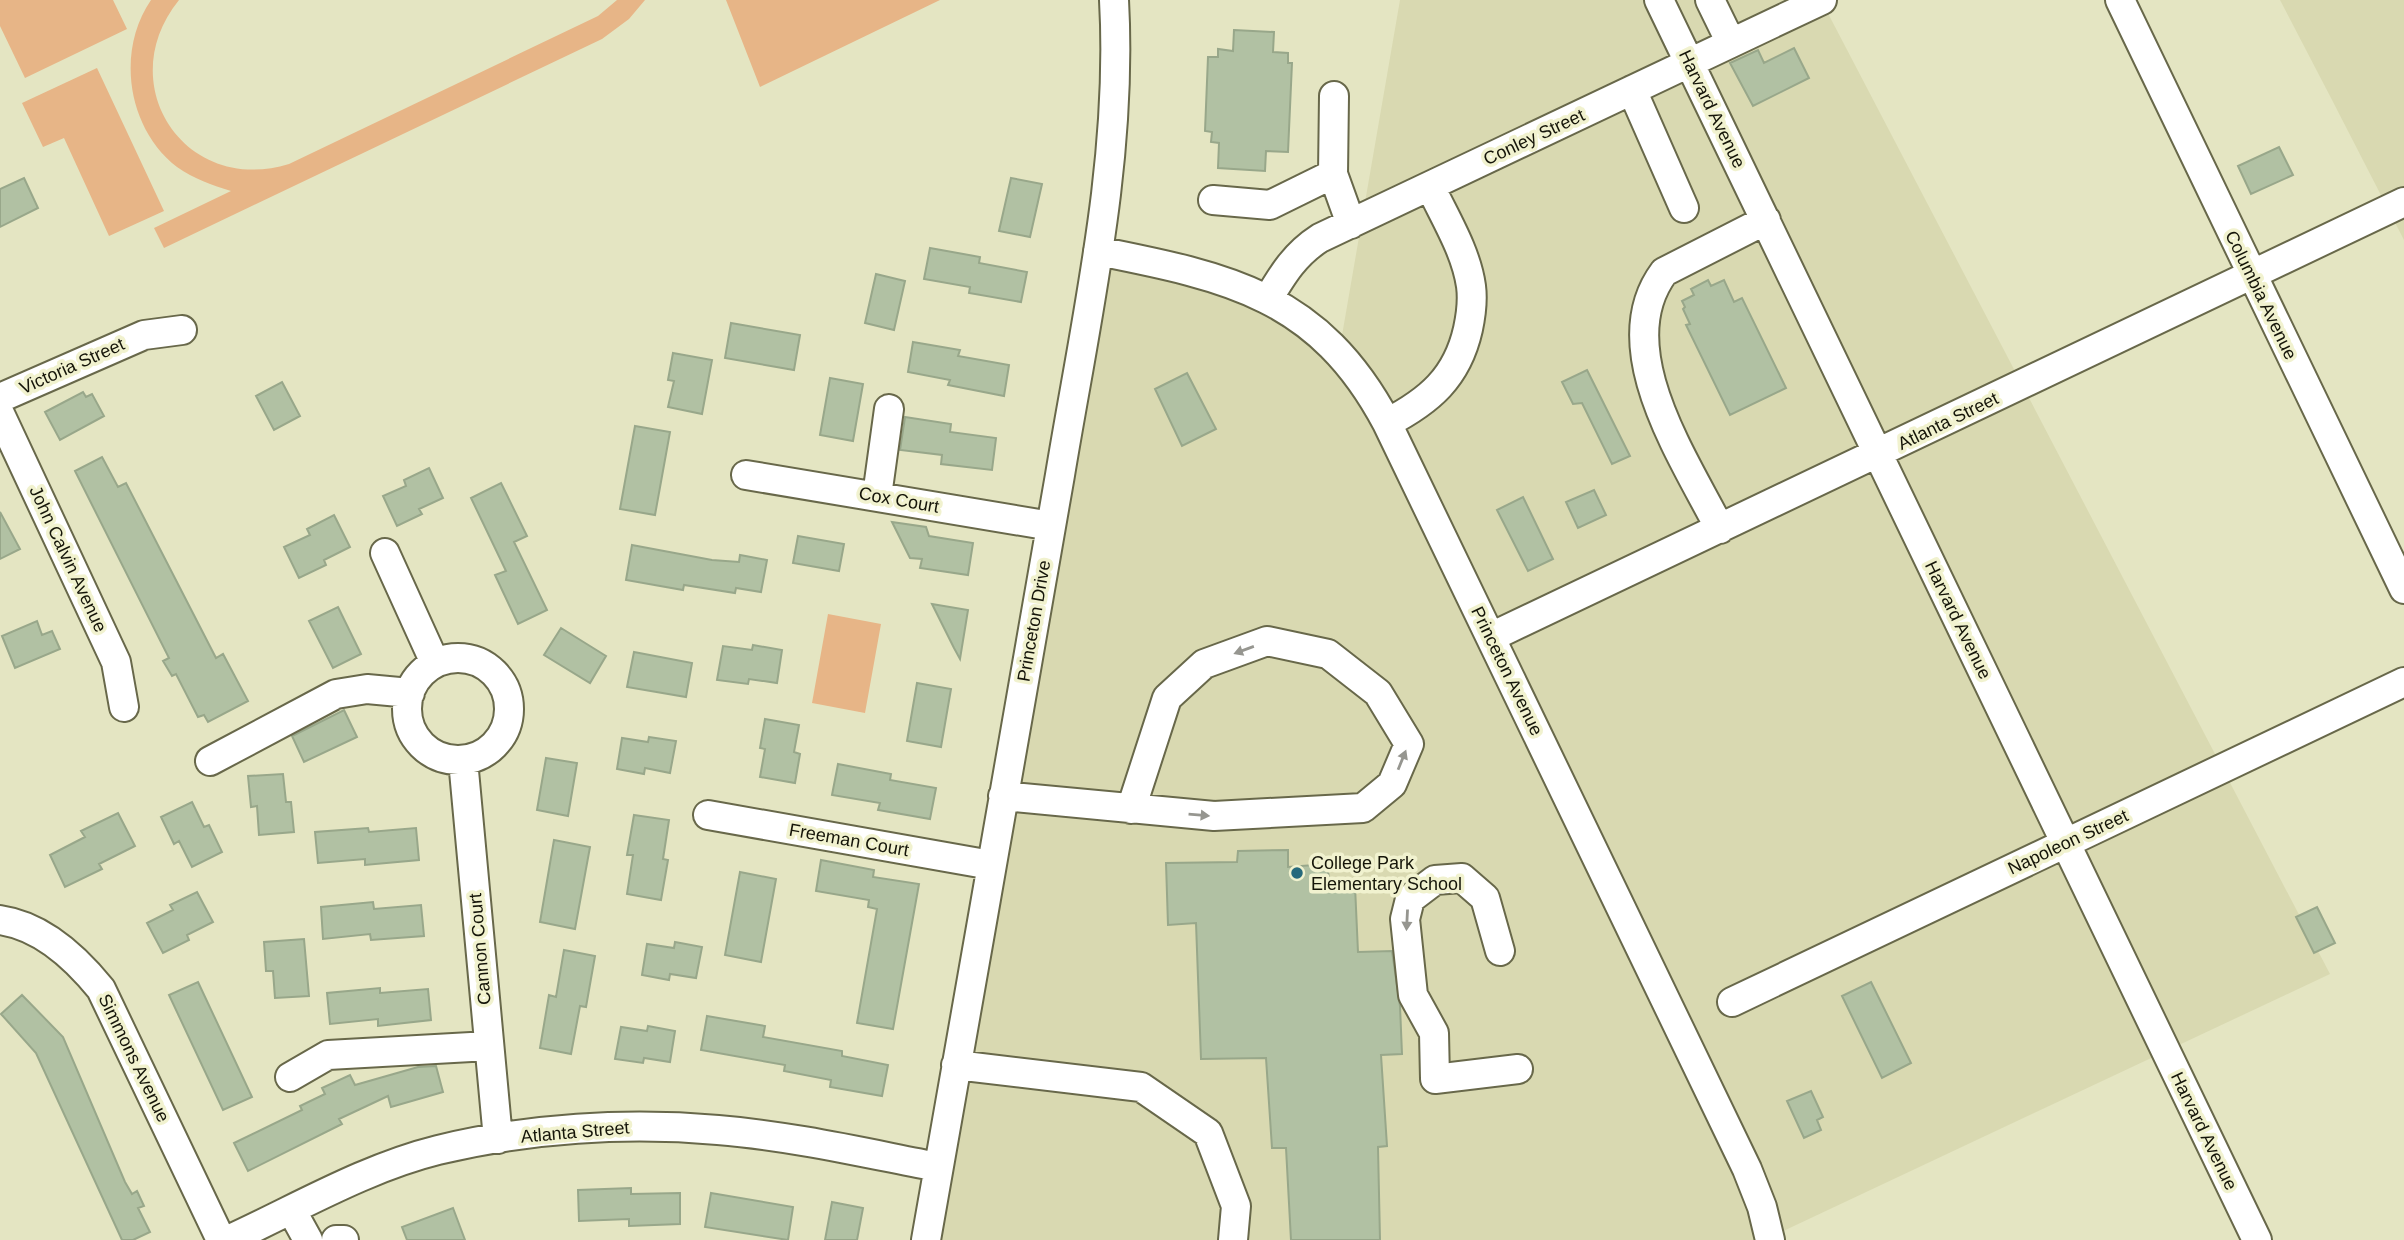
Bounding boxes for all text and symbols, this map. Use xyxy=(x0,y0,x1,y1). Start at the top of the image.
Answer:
street label: Harvard Avenue xyxy=(1675,47,1749,171)
street label: Conley Street xyxy=(1480,105,1588,169)
street label: Columbia Avenue xyxy=(2221,227,2301,363)
street label: Victoria Street xyxy=(16,334,128,398)
street label: Atlanta Street xyxy=(1895,388,2001,454)
street label: John Calvin Avenue xyxy=(25,483,111,635)
street label: Cox Court xyxy=(857,483,941,517)
street label: Harvard Avenue xyxy=(1921,558,1995,682)
street label: Princeton Drive xyxy=(1013,559,1055,683)
street label: Princeton Avenue xyxy=(1467,603,1547,739)
one-way arrow xyxy=(1233,644,1254,655)
one-way arrow xyxy=(1396,750,1407,771)
street label: Napoleon Street xyxy=(2005,805,2131,879)
one-way arrow xyxy=(1188,810,1210,821)
street label: Freeman Court xyxy=(788,820,910,860)
place label: College Park Elementary School xyxy=(1311,853,1462,894)
marker: College Park Elementary School xyxy=(1289,865,1305,881)
street label: Cannon Court xyxy=(465,892,495,1006)
one-way arrow xyxy=(1401,909,1412,931)
street label: Simmons Avenue xyxy=(94,991,174,1125)
street label: Harvard Avenue xyxy=(2167,1069,2241,1193)
street label: Atlanta Street xyxy=(520,1117,630,1147)

